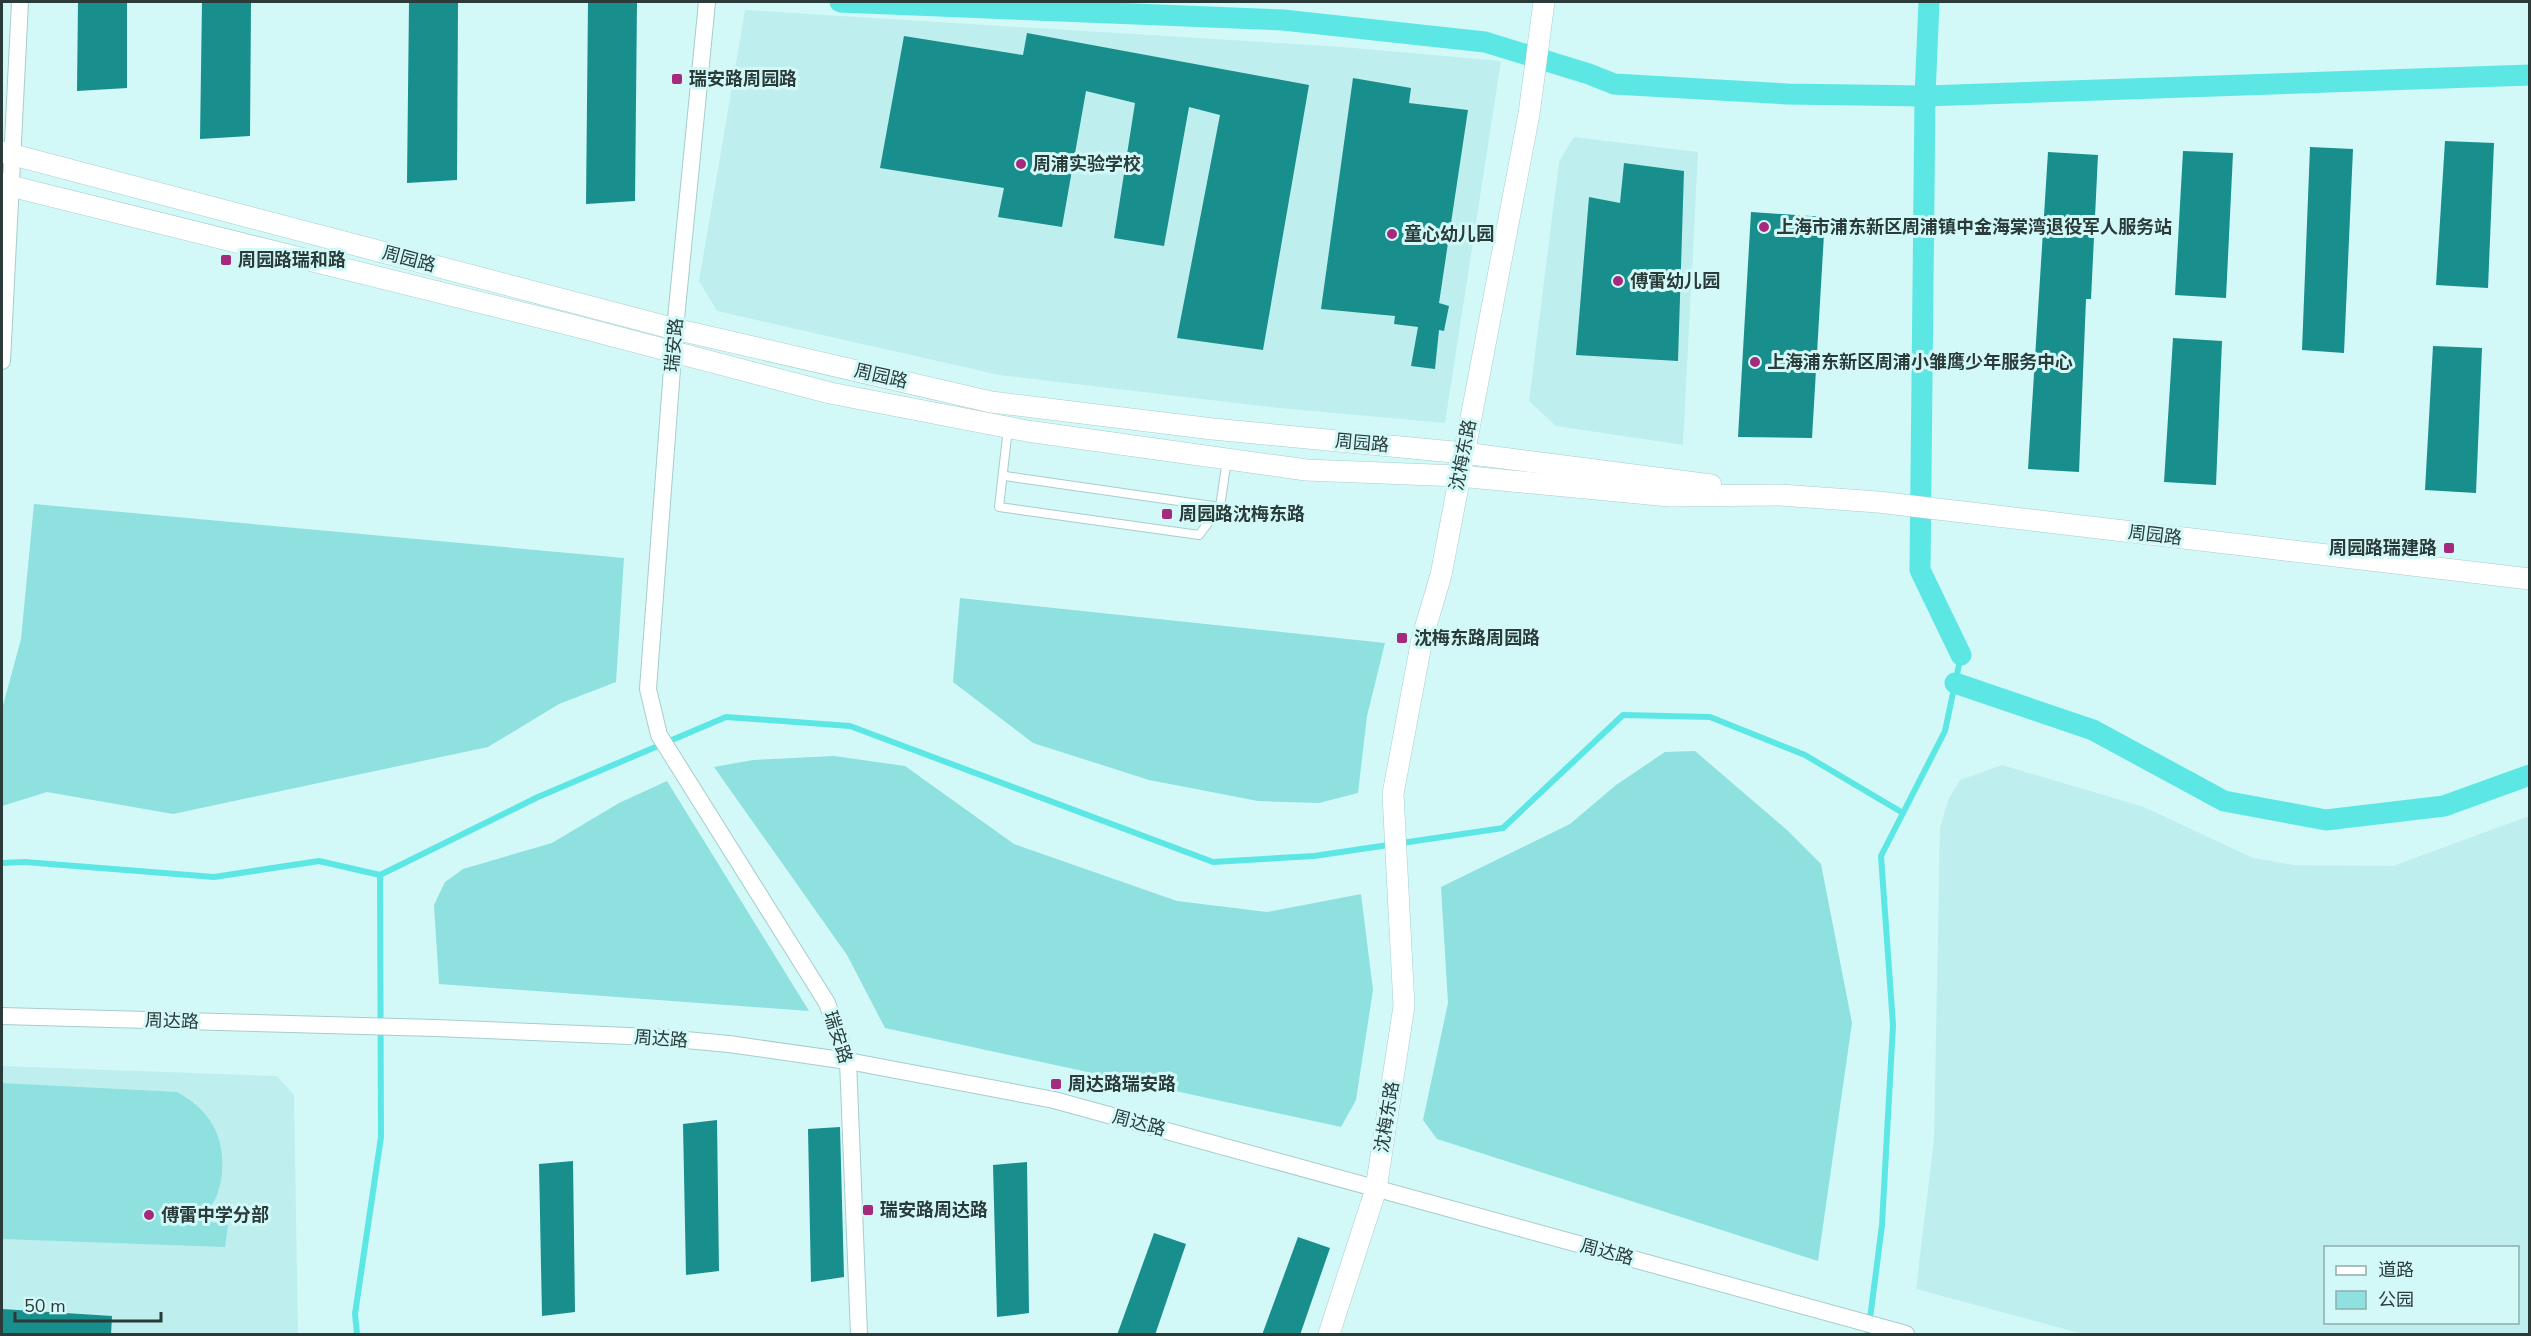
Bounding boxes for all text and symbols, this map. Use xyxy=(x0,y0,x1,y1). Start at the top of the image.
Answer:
place label: 瑞安路周园路 xyxy=(689,67,797,91)
marker: 瑞安路周园路 xyxy=(670,72,684,86)
place label: 周浦实验学校 xyxy=(1033,152,1141,176)
marker: 周浦实验学校 xyxy=(1014,157,1028,171)
place label: 上海市浦东新区周浦镇中金海棠湾退役军人服务站 xyxy=(1776,215,2172,239)
marker: 上海市浦东新区周浦镇中金海棠湾退役军人服务站 xyxy=(1757,220,1771,234)
place label: 童心幼儿园 xyxy=(1404,222,1494,246)
marker: 童心幼儿园 xyxy=(1385,227,1399,241)
street label: 周园路 xyxy=(380,240,438,278)
place label: 周园路瑞和路 xyxy=(238,248,346,272)
marker: 周园路瑞和路 xyxy=(219,253,233,267)
place label: 傅雷幼儿园 xyxy=(1630,269,1720,293)
marker: 傅雷幼儿园 xyxy=(1611,274,1625,288)
street label: 瑞安路 xyxy=(660,317,688,373)
place label: 上海浦东新区周浦小雏鹰少年服务中心 xyxy=(1767,350,2073,374)
marker: 上海浦东新区周浦小雏鹰少年服务中心 xyxy=(1748,355,1762,369)
street label: 周园路 xyxy=(852,358,910,394)
street label: 沈梅东路 xyxy=(1444,417,1482,493)
street label: 周园路 xyxy=(1334,429,1390,457)
place label: 周园路沈梅东路 xyxy=(1179,502,1305,526)
marker: 周园路沈梅东路 xyxy=(1160,507,1174,521)
street label: 周园路 xyxy=(2127,520,2183,550)
place label: 周园路瑞建路 xyxy=(2329,536,2437,560)
marker: 周园路瑞建路 xyxy=(2442,541,2456,555)
place label: 沈梅东路周园路 xyxy=(1414,626,1540,650)
marker: 沈梅东路周园路 xyxy=(1395,631,1409,645)
street label: 周达路 xyxy=(145,1008,199,1034)
street label: 瑞安路 xyxy=(818,1008,858,1066)
street label: 周达路 xyxy=(633,1025,689,1053)
place label: 周达路瑞安路 xyxy=(1068,1072,1176,1096)
marker: 周达路瑞安路 xyxy=(1049,1077,1063,1091)
street label: 沈梅东路 xyxy=(1370,1080,1404,1154)
street label: 周达路 xyxy=(1110,1104,1168,1142)
place label: 瑞安路周达路 xyxy=(880,1198,988,1222)
place label: 傅雷中学分部 xyxy=(161,1203,269,1227)
marker: 瑞安路周达路 xyxy=(861,1203,875,1217)
marker: 傅雷中学分部 xyxy=(142,1208,156,1222)
street label: 周达路 xyxy=(1578,1233,1636,1271)
legend xyxy=(2324,1246,2519,1324)
text: 道路 xyxy=(2378,1258,2414,1282)
scale bar xyxy=(15,1285,160,1323)
text: 公园 xyxy=(2378,1288,2414,1312)
text: 50 m xyxy=(24,1294,66,1318)

